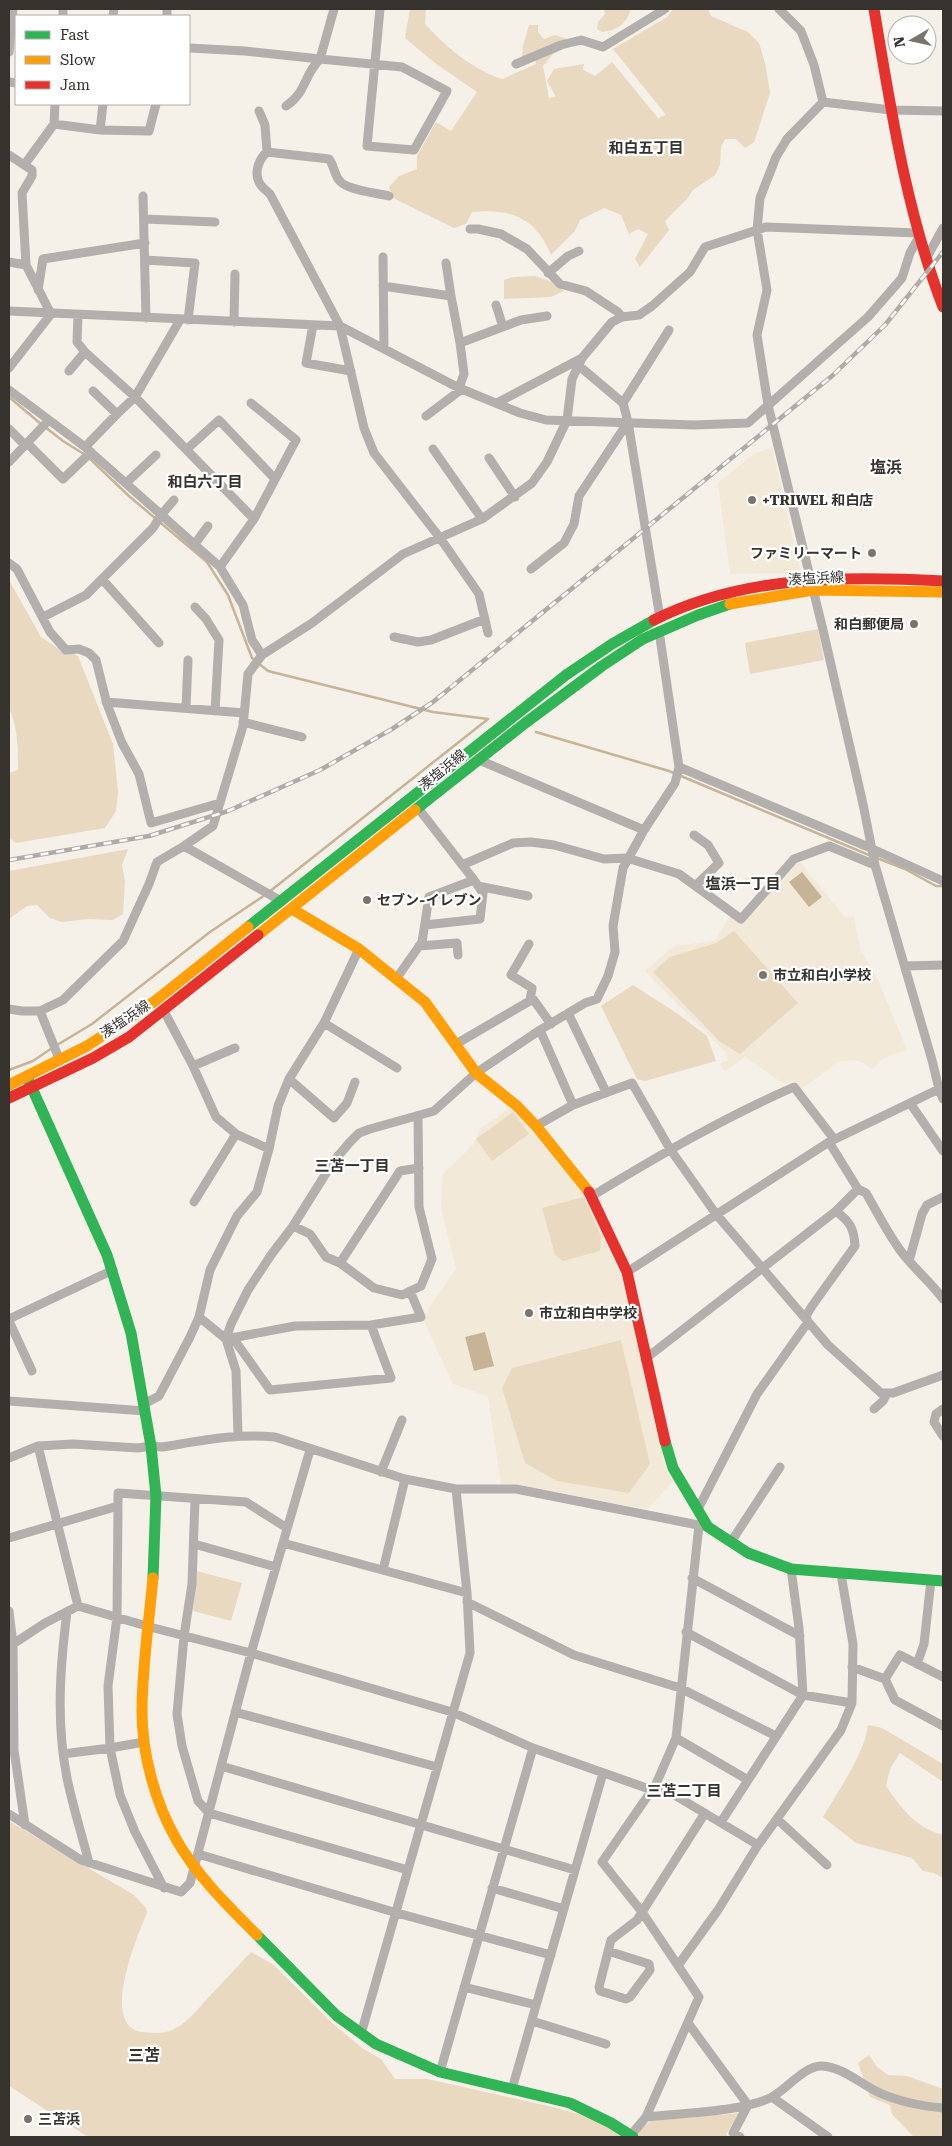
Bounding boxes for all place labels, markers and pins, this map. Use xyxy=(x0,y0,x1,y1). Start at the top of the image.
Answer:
place label: +TRIWEL 和白店 xyxy=(762,492,873,508)
marker: +TRIWEL 和白店 xyxy=(746,494,758,506)
place label: ファミリーマート xyxy=(750,545,862,561)
marker: ファミリーマート xyxy=(866,547,878,559)
place label: 和白郵便局 xyxy=(834,616,904,632)
marker: 和白郵便局 xyxy=(908,618,920,630)
place label: セブン-イレブン xyxy=(377,892,482,908)
marker: セブン-イレブン xyxy=(361,894,373,906)
place label: 市立和白小学校 xyxy=(773,967,871,983)
marker: 市立和白小学校 xyxy=(757,969,769,981)
place label: 市立和白中学校 xyxy=(539,1305,637,1321)
marker: 市立和白中学校 xyxy=(523,1307,535,1319)
place label: 三苫浜 xyxy=(38,2111,80,2127)
marker: 三苫浜 xyxy=(22,2113,34,2125)

